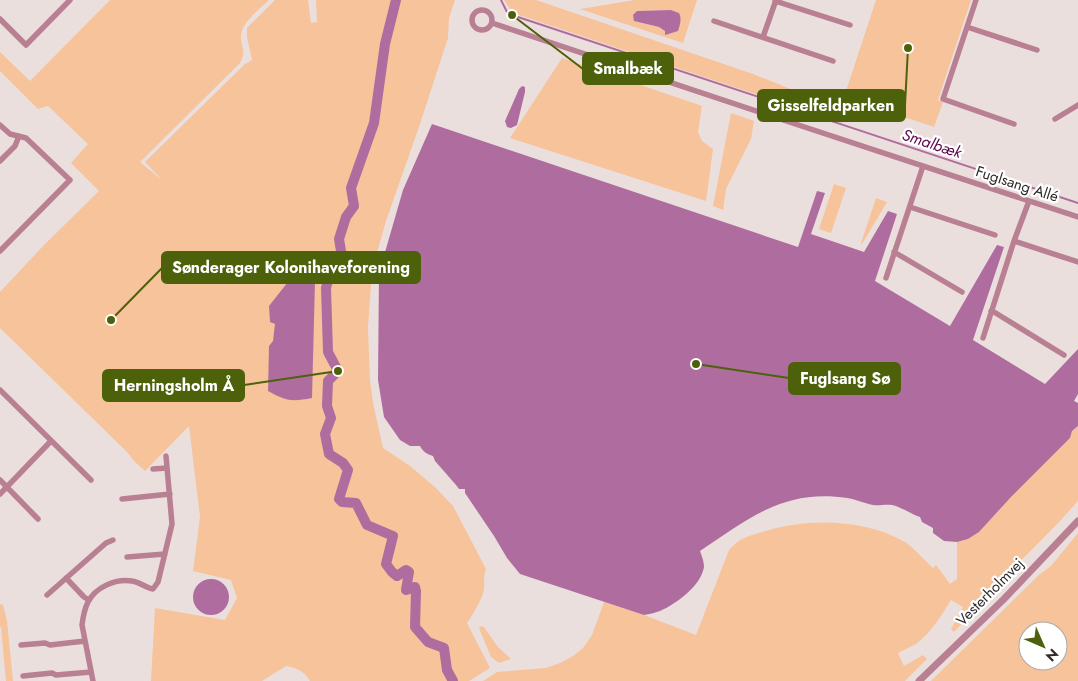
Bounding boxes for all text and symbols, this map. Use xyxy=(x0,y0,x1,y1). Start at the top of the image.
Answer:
callout: Smalbæk xyxy=(583,53,673,84)
text: Smalbæk xyxy=(593,57,664,80)
callout: Gisselfeldparken xyxy=(758,90,905,121)
text: Gisselfeldparken xyxy=(768,94,894,117)
water label: Smalbæk xyxy=(899,123,966,164)
street label: Fuglsang Allé xyxy=(973,160,1061,208)
callout: Sønderager Kolonihaveforening xyxy=(162,252,420,283)
text: Sønderager Kolonihaveforening xyxy=(172,256,410,279)
callout: Fuglsang Sø xyxy=(789,363,900,394)
text: Fuglsang Sø xyxy=(800,367,890,390)
callout: Herningsholm Å xyxy=(103,370,244,401)
text: Herningsholm Å xyxy=(114,374,235,397)
street label: Vesterholmvej xyxy=(951,553,1029,631)
north arrow xyxy=(1018,621,1068,671)
text: N xyxy=(1041,644,1063,666)

